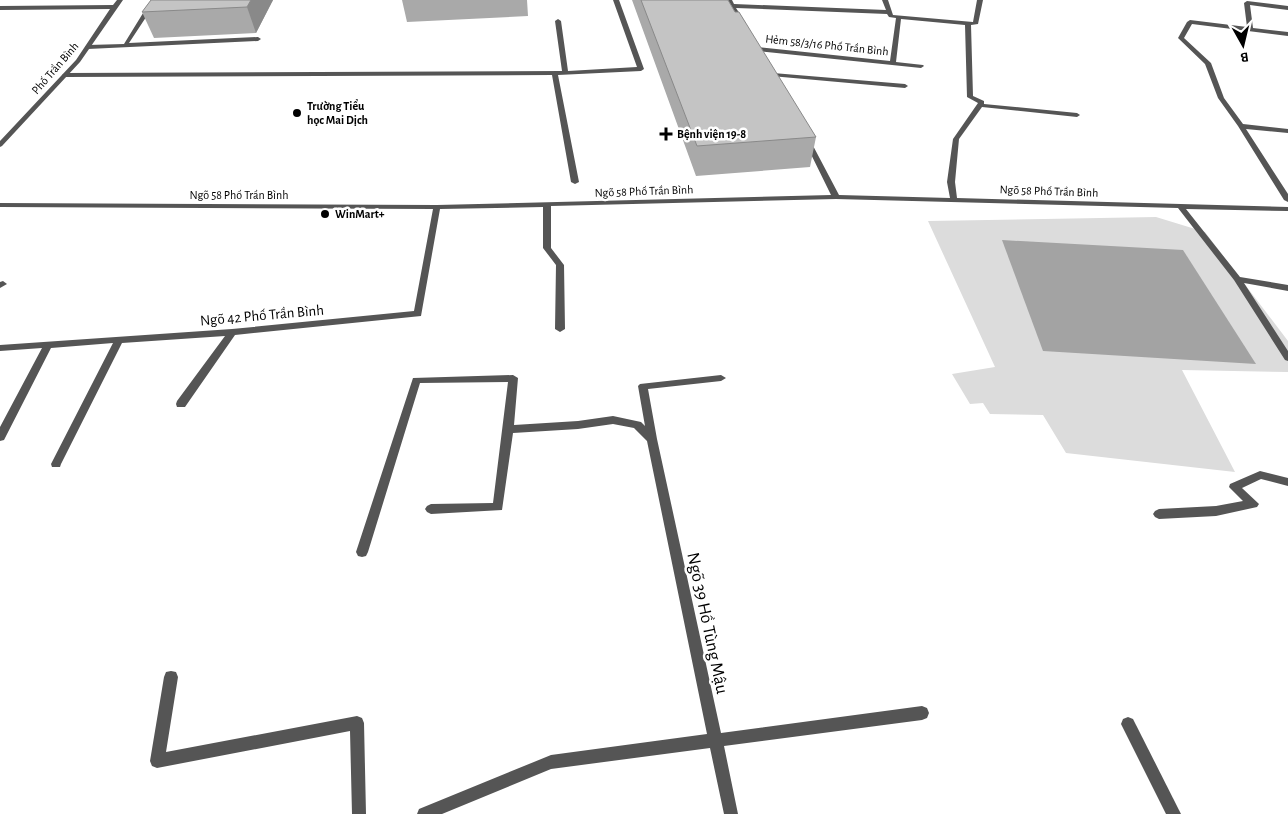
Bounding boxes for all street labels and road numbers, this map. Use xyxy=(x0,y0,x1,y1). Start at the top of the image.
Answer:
street label: Hẻm 58/3/16 Phố Trần Bình xyxy=(765,33,889,57)
street label: Phố Trần Bình xyxy=(29,40,81,96)
street label: Ngõ 58 Phố Trần Bình xyxy=(594,183,694,199)
street label: Ngõ 58 Phố Trần Bình xyxy=(999,183,1099,199)
street label: Ngõ 58 Phố Trần Bình xyxy=(190,189,288,201)
street label: Ngõ 42 Phố Trần Bình xyxy=(199,303,325,328)
street label: Ngõ 39 Hồ Tùng Mậu xyxy=(683,551,732,696)

